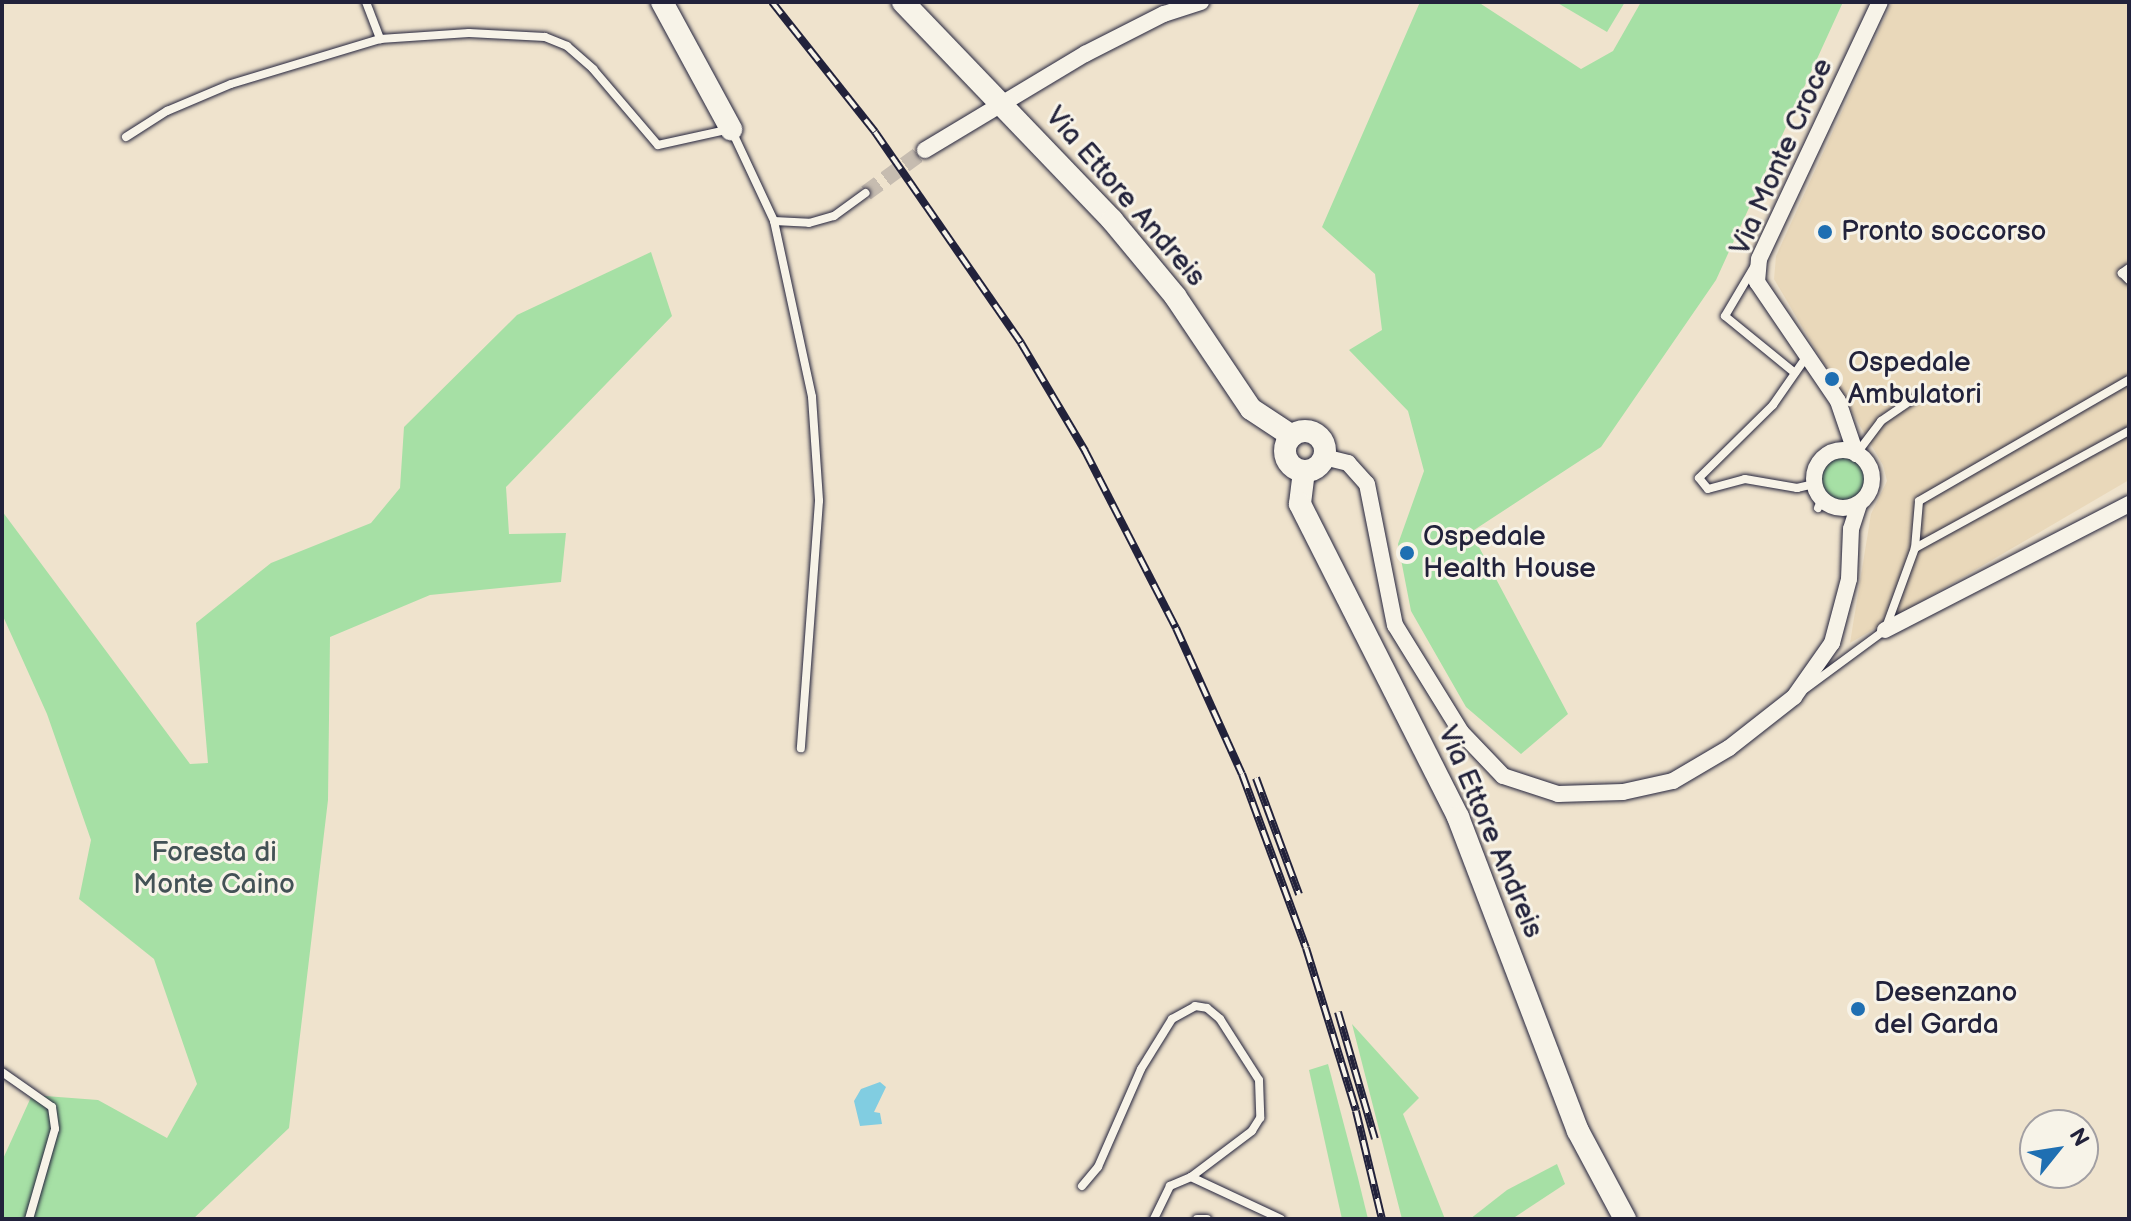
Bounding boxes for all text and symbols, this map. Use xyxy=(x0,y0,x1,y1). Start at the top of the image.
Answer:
street label: Via Monte Croce xyxy=(1724,53,1840,261)
street label: Via Ettore Andreis xyxy=(1038,100,1212,294)
place label: Pronto soccorso xyxy=(1841,215,2046,249)
marker: Pronto soccorso xyxy=(1816,223,1834,241)
place label: Ospedale Ambulatori xyxy=(1848,346,1982,412)
marker: Ospedale Ambulatori xyxy=(1823,370,1841,388)
place label: Ospedale Health House xyxy=(1423,520,1596,586)
marker: Ospedale Health House xyxy=(1398,544,1416,562)
street label: Via Ettore Andreis xyxy=(1430,721,1550,943)
park label: Foresta di Monte Caino xyxy=(133,836,295,902)
place label: Desenzano del Garda xyxy=(1874,976,2017,1042)
marker: Desenzano del Garda xyxy=(1849,1000,1867,1018)
north arrow xyxy=(2019,1109,2099,1189)
text: N xyxy=(2063,1124,2094,1152)

